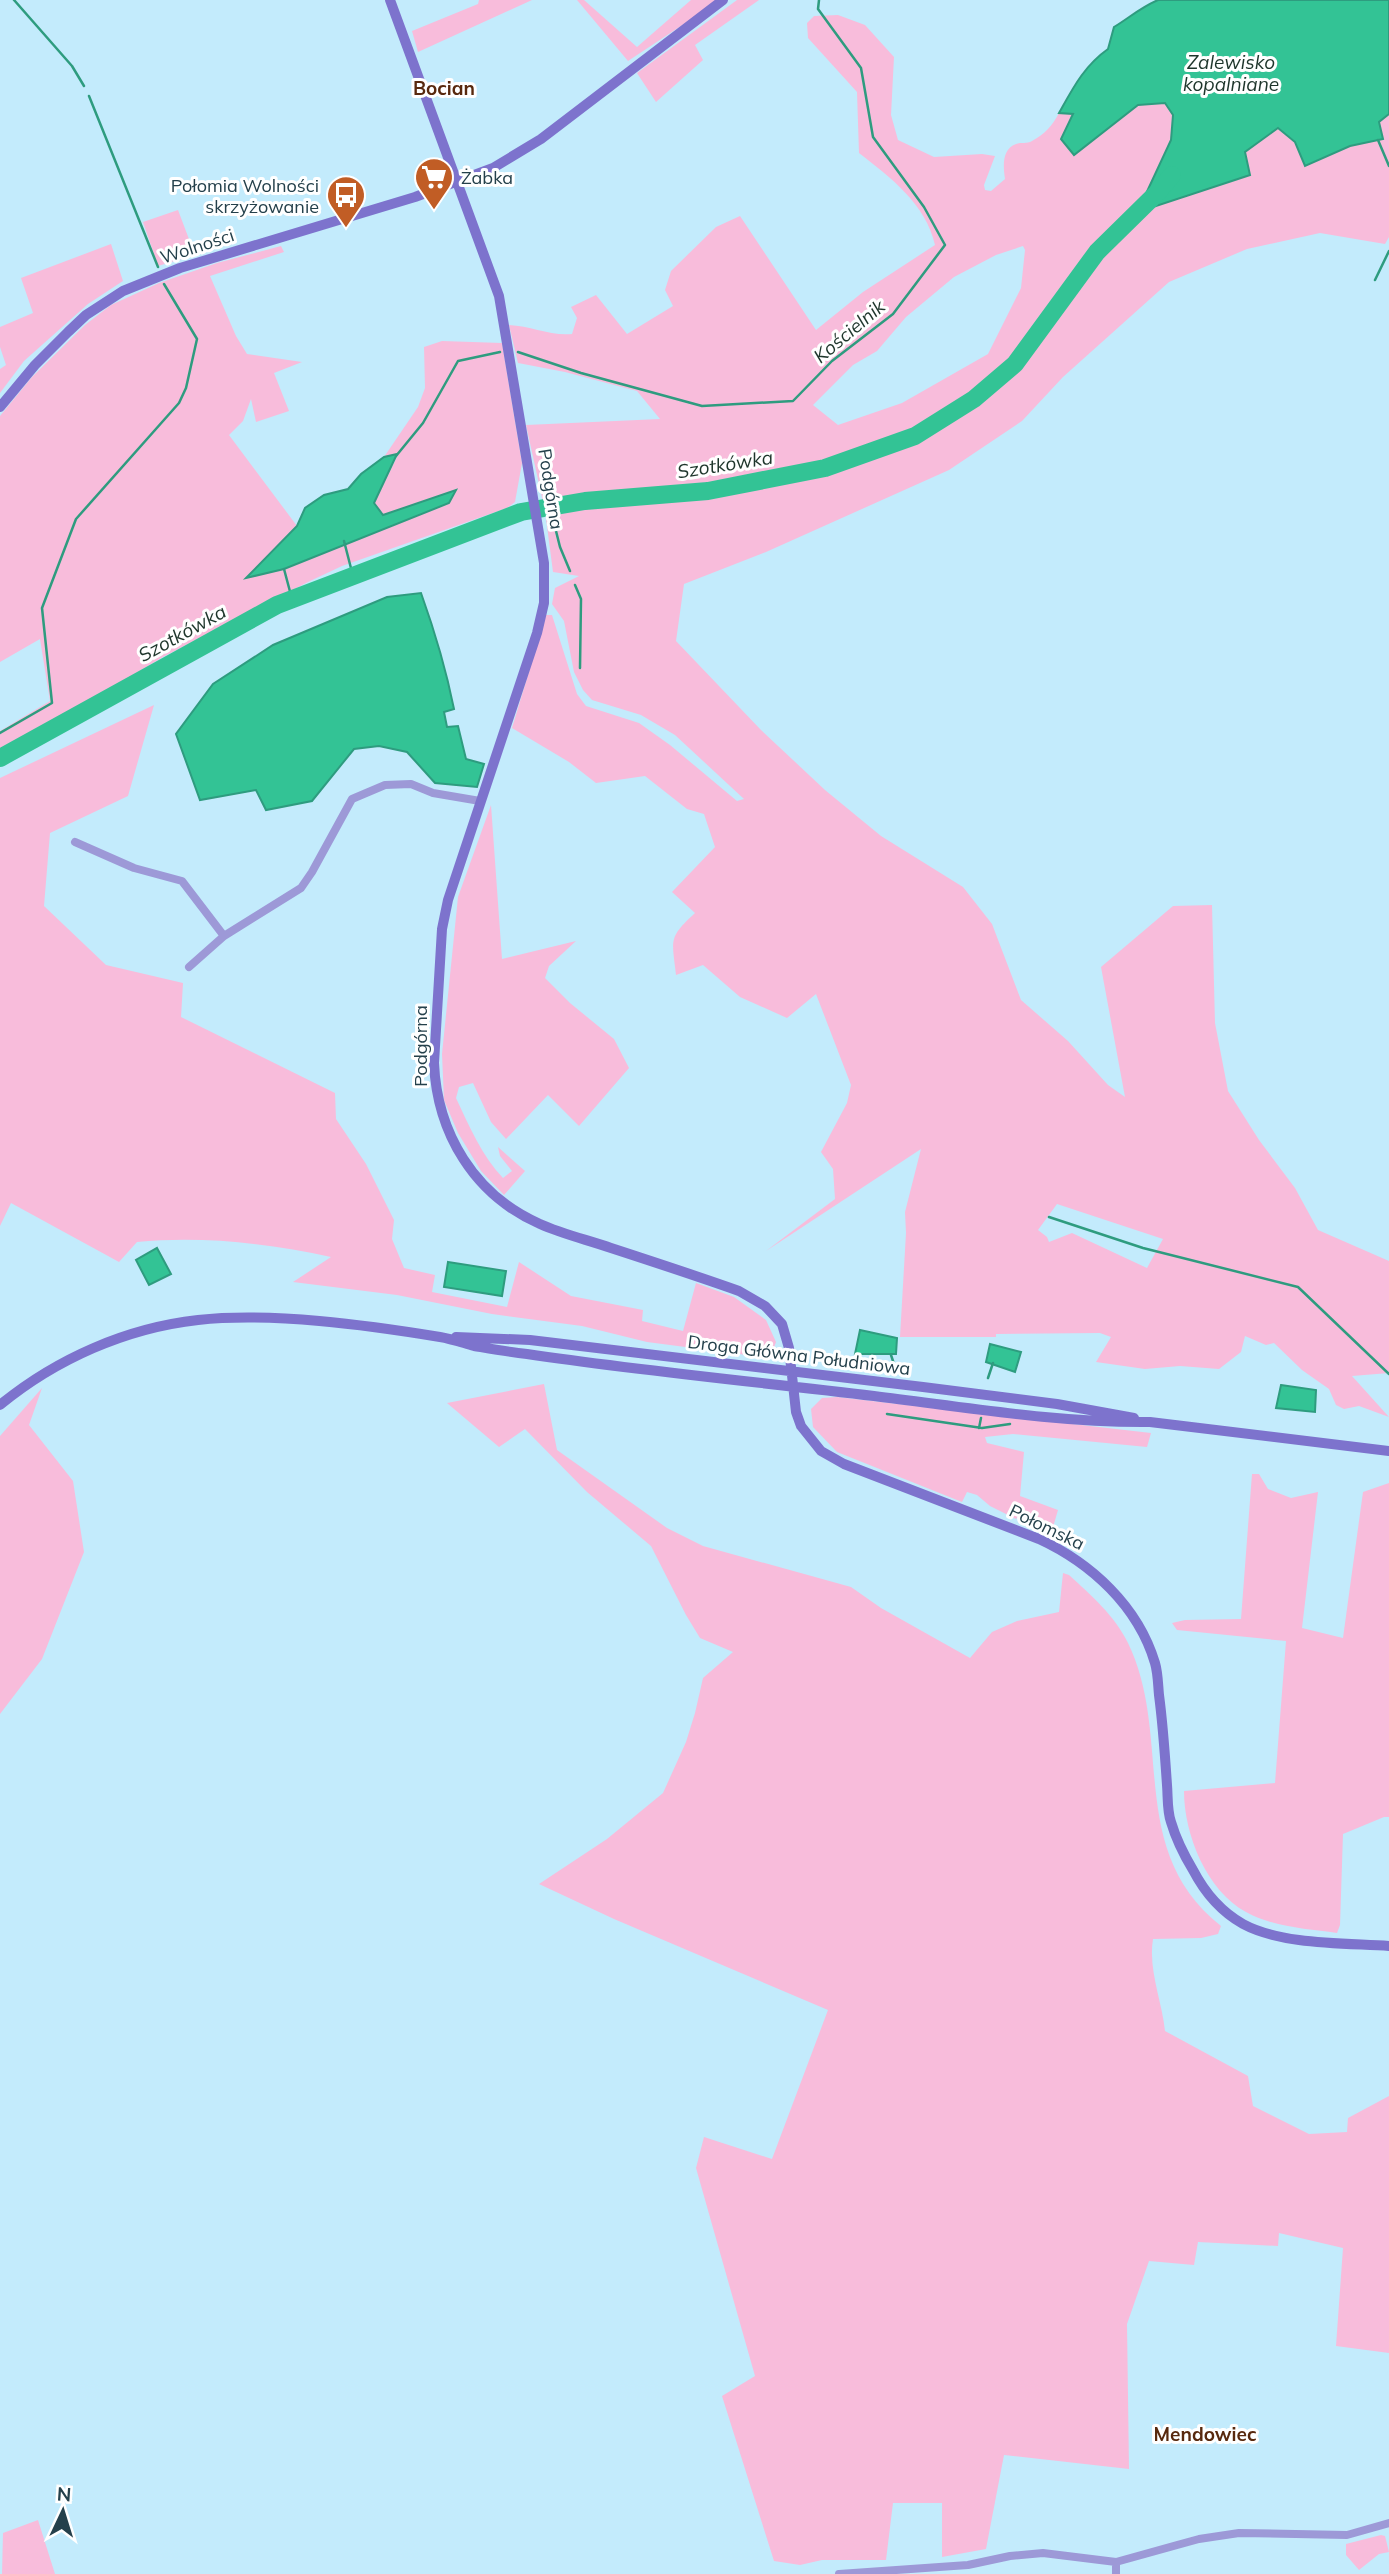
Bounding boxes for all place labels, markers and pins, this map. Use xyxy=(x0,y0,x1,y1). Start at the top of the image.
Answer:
supermarket icon: Żabka xyxy=(413,156,455,211)
place label: Żabka xyxy=(461,166,513,189)
place label: Połomia Wolności skrzyżowanie xyxy=(171,174,319,218)
bus stop icon: Połomia Wolności skrzyżowanie xyxy=(325,174,367,229)

